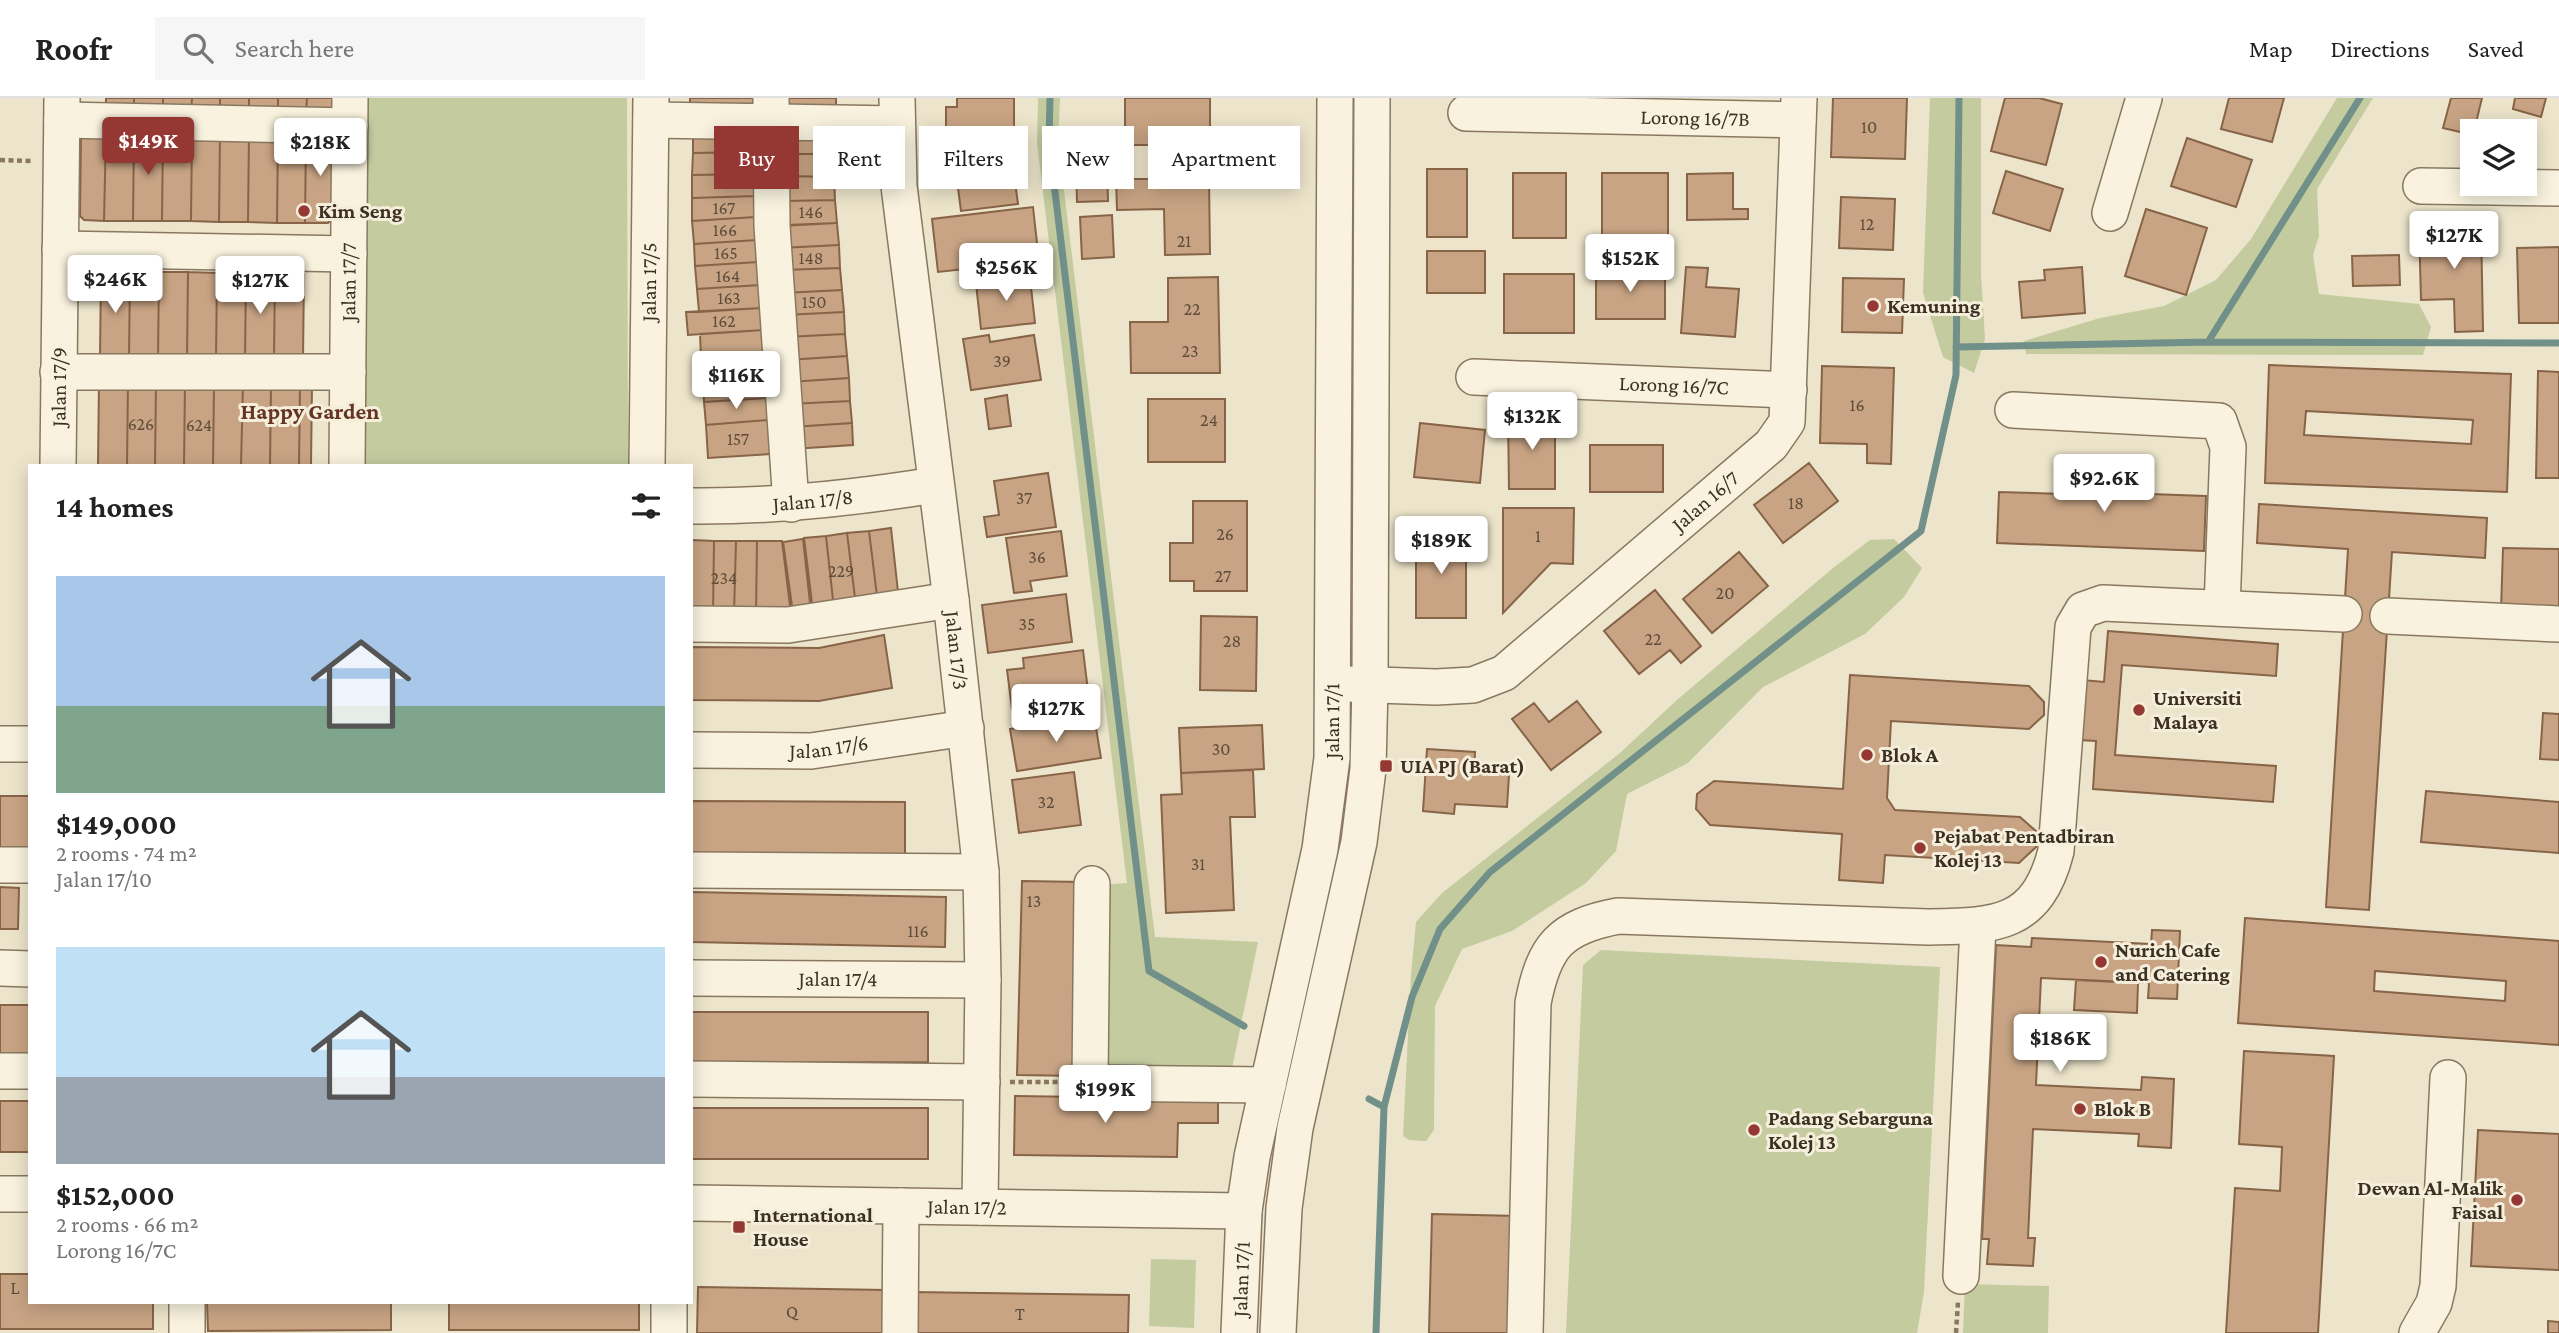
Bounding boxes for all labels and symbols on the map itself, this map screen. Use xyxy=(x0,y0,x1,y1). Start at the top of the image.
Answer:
street label: Lorong 16/7B xyxy=(1640,105,1750,131)
house number: 10 xyxy=(1861,117,1877,137)
pin: $149K xyxy=(99,118,197,177)
pin: $218K xyxy=(271,118,369,178)
house number: 167 xyxy=(713,198,735,218)
place label: Kim Seng xyxy=(318,199,403,223)
house number: 146 xyxy=(799,202,823,222)
marker: Kim Seng xyxy=(296,203,312,219)
pin: $127K xyxy=(2405,212,2503,271)
house number: 12 xyxy=(1860,214,1874,234)
house number: 166 xyxy=(713,220,737,240)
house number: 21 xyxy=(1177,231,1191,251)
pin: $152K xyxy=(1581,234,1679,294)
street label: Jalan 17/7 xyxy=(336,242,361,324)
street label: Jalan 17/5 xyxy=(637,242,661,324)
house number: 165 xyxy=(714,243,738,263)
pin: $256K xyxy=(957,244,1055,303)
house number: 148 xyxy=(799,248,823,268)
pin: $246K xyxy=(66,256,164,315)
pin: $127K xyxy=(211,256,309,316)
house number: 164 xyxy=(716,266,740,286)
house number: 163 xyxy=(717,288,741,308)
house number: 150 xyxy=(802,292,826,312)
place label: Kemuning xyxy=(1887,294,1981,318)
marker: Kemuning xyxy=(1865,298,1881,314)
house number: 22 xyxy=(1183,299,1201,319)
house number: 162 xyxy=(712,311,736,331)
house number: 23 xyxy=(1181,341,1199,361)
street label: Jalan 17/9 xyxy=(46,347,71,429)
house number: 39 xyxy=(993,351,1011,371)
pin: $116K xyxy=(687,352,785,411)
street label: Lorong 16/7C xyxy=(1618,371,1729,400)
pin: $132K xyxy=(1483,392,1581,452)
house number: 16 xyxy=(1849,395,1865,415)
district label: Happy Garden xyxy=(241,398,379,424)
house number: 24 xyxy=(1200,410,1218,430)
house number: 626 xyxy=(128,414,154,434)
house number: 624 xyxy=(186,415,212,435)
house number: 157 xyxy=(727,429,749,449)
pin: $92.6K xyxy=(2047,454,2161,514)
street label: Jalan 16/7 xyxy=(1665,466,1744,538)
street label: Jalan 17/8 xyxy=(770,485,854,516)
house number: 37 xyxy=(1016,488,1032,508)
house number: 18 xyxy=(1788,493,1804,513)
pin: $189K xyxy=(1392,517,1490,576)
house number: 26 xyxy=(1216,524,1234,544)
house number: 1 xyxy=(1535,526,1541,546)
house number: 36 xyxy=(1028,547,1046,567)
house number: 229 xyxy=(828,561,854,581)
house number: 27 xyxy=(1215,566,1231,586)
house number: 234 xyxy=(711,568,737,588)
house number: 20 xyxy=(1716,583,1734,603)
street label: Jalan 17/3 xyxy=(940,608,973,691)
house number: 35 xyxy=(1018,614,1036,634)
house number: 22 xyxy=(1644,629,1662,649)
house number: 28 xyxy=(1223,631,1241,651)
street label: Jalan 17/1 xyxy=(1320,683,1344,761)
pin: $127K xyxy=(1007,684,1105,744)
place label: Universiti Malaya xyxy=(2153,686,2242,734)
marker: Universiti Malaya xyxy=(2131,702,2147,718)
street label: Jalan 17/6 xyxy=(787,731,870,763)
house number: 30 xyxy=(1212,739,1230,759)
place label: Blok A xyxy=(1881,743,1939,767)
marker: Blok A xyxy=(1859,747,1875,763)
place label: UIA PJ (Barat) xyxy=(1400,754,1525,778)
marker: UIA PJ (Barat) xyxy=(1378,758,1394,774)
house number: 32 xyxy=(1037,792,1055,812)
place label: Pejabat Pentadbiran Kolej 13 xyxy=(1934,824,2114,872)
marker: Pejabat Pentadbiran Kolej 13 xyxy=(1912,840,1928,856)
house number: 31 xyxy=(1191,854,1205,874)
house number: 13 xyxy=(1027,891,1041,911)
house number: 116 xyxy=(907,921,929,941)
place label: Nurich Cafe and Catering xyxy=(2115,938,2230,986)
marker: Nurich Cafe and Catering xyxy=(2093,954,2109,970)
street label: Jalan 17/4 xyxy=(796,967,878,991)
pin: $186K xyxy=(2011,1014,2109,1074)
pin: $199K xyxy=(1056,1066,1154,1125)
place label: Blok B xyxy=(2094,1097,2151,1121)
marker: Blok B xyxy=(2072,1101,2088,1117)
place label: Padang Sebarguna Kolej 13 xyxy=(1768,1106,1933,1154)
marker: Padang Sebarguna Kolej 13 xyxy=(1746,1122,1762,1138)
place label: Dewan Al-Malik Faisal xyxy=(2357,1176,2504,1224)
marker: Dewan Al-Malik Faisal xyxy=(2509,1192,2525,1208)
street label: Jalan 17/2 xyxy=(925,1194,1007,1220)
place label: International House xyxy=(753,1203,873,1251)
marker: International House xyxy=(731,1219,747,1235)
street label: Jalan 17/1 xyxy=(1228,1241,1255,1319)
house number: L xyxy=(11,1278,20,1298)
house number: Q xyxy=(786,1302,799,1322)
house number: T xyxy=(1015,1304,1025,1324)

